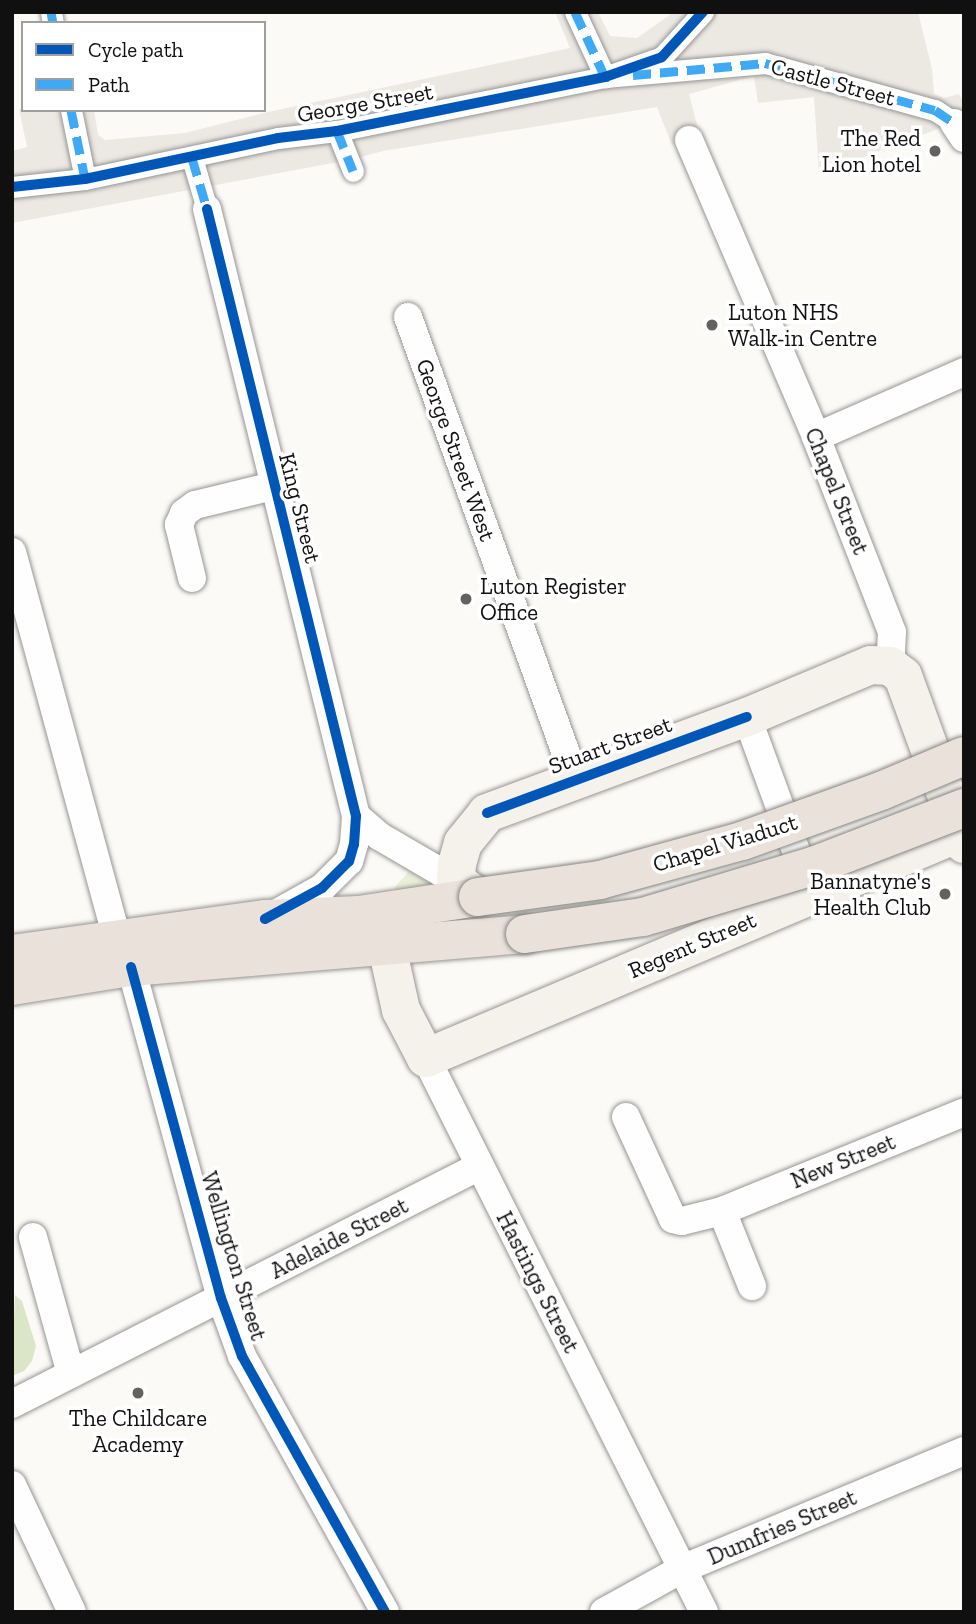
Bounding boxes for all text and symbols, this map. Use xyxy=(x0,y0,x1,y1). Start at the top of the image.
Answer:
legend xyxy=(21,21,266,112)
text: Cycle path xyxy=(88,37,183,62)
street label: Castle Street xyxy=(768,52,898,112)
text: Path xyxy=(88,72,130,97)
street label: George Street xyxy=(295,77,435,129)
place label: The Red Lion hotel xyxy=(822,124,921,178)
marker: The Red Lion hotel xyxy=(927,143,943,159)
place label: Luton NHS Walk-in Centre xyxy=(728,298,877,352)
marker: Luton NHS Walk-in Centre xyxy=(702,315,722,335)
street label: George Street West xyxy=(410,355,502,545)
street label: Chapel Street xyxy=(799,424,875,558)
street label: King Street xyxy=(273,450,327,566)
place label: Luton Register Office xyxy=(480,572,627,626)
marker: Luton Register Office xyxy=(458,591,474,607)
street label: Stuart Street xyxy=(545,710,675,780)
street label: Chapel Viaduct xyxy=(649,808,801,878)
place label: Bannatyne's Health Club xyxy=(810,867,931,921)
marker: Bannatyne's Health Club xyxy=(937,886,953,902)
street label: Regent Street xyxy=(624,906,760,984)
street label: New Street xyxy=(787,1128,899,1194)
street label: Wellington Street xyxy=(195,1168,273,1344)
street label: Adelaide Street xyxy=(265,1191,413,1285)
street label: Hastings Street xyxy=(491,1207,585,1357)
marker: The Childcare Academy xyxy=(130,1385,146,1401)
place label: The Childcare Academy xyxy=(69,1404,207,1458)
street label: Dumfries Street xyxy=(703,1483,861,1571)

